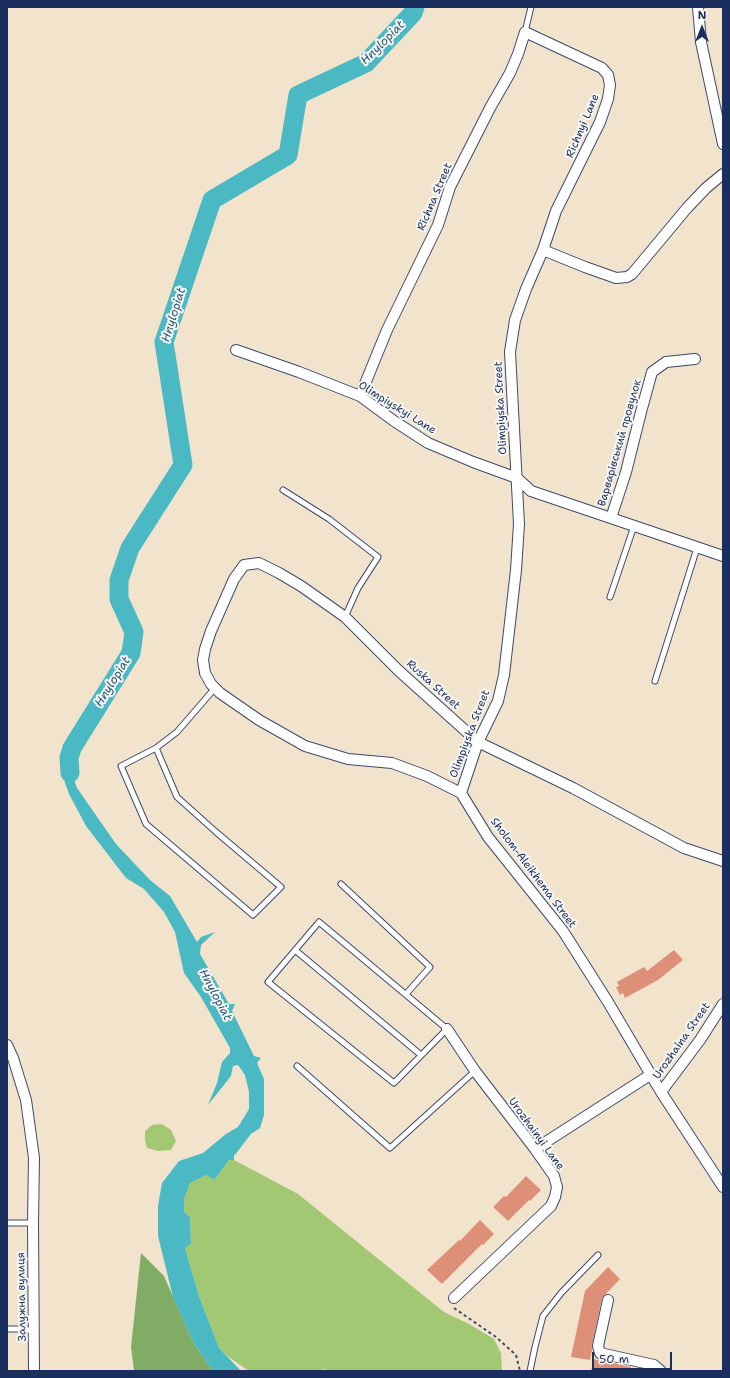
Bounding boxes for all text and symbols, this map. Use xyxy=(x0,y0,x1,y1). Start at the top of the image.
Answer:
north arrow xyxy=(682,8,722,48)
text: N xyxy=(698,8,706,23)
water label: Hnylopiat xyxy=(358,18,408,68)
street label: Richnyi Lane xyxy=(564,92,602,160)
street label: Richna Street xyxy=(415,161,455,233)
water label: Hnylopiat xyxy=(159,286,189,344)
street label: Olimpiyska Street xyxy=(492,361,510,455)
street label: Варварівський провулок xyxy=(596,378,644,508)
street label: Olimpiyskyi Lane xyxy=(356,379,438,437)
water label: Hnylopiat xyxy=(92,654,134,710)
street label: Ruska Street xyxy=(403,657,463,713)
street label: Olimpiyska Street xyxy=(447,688,493,780)
street label: Sholom-Aleikhema Street xyxy=(487,815,579,931)
water label: Hnylopiat xyxy=(195,967,235,1023)
street label: Urozhaina Street xyxy=(651,1000,713,1082)
street label: Urozhainyi Lane xyxy=(505,1095,567,1173)
street label: Залужна вулиця xyxy=(15,1252,29,1342)
scale bar xyxy=(594,1344,674,1370)
text: 50 m xyxy=(599,1351,629,1367)

